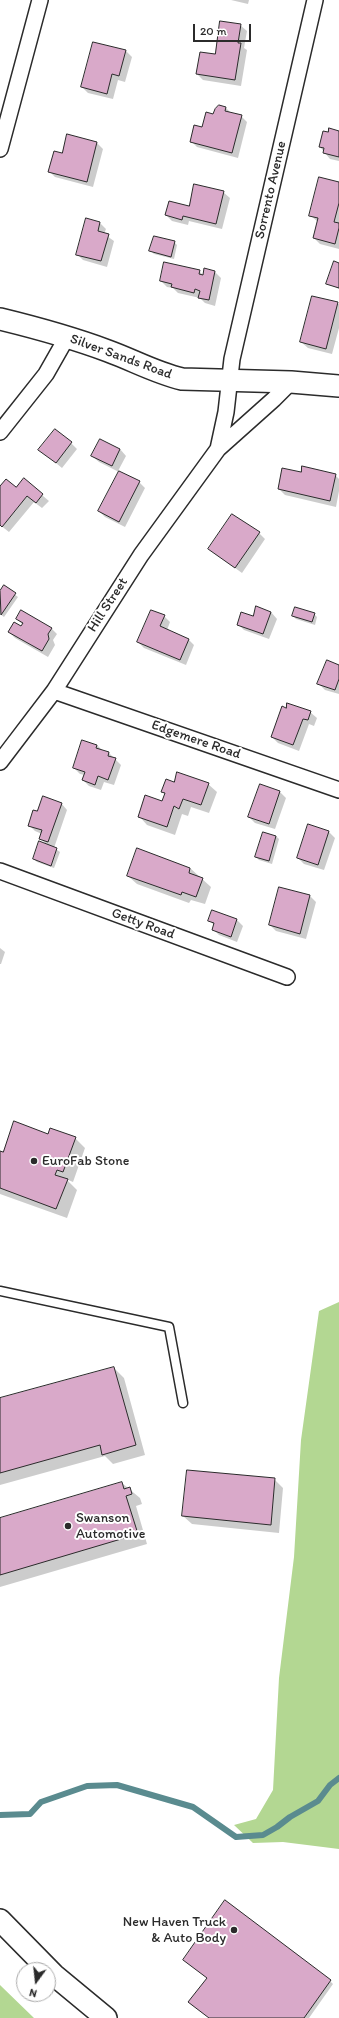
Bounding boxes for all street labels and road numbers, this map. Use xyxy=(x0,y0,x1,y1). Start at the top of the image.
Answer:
street label: Sorrento Avenue xyxy=(252,140,290,240)
street label: Silver Sands Road xyxy=(68,331,174,383)
street label: Hill Street xyxy=(84,575,132,635)
street label: Edgemere Road xyxy=(149,717,243,763)
street label: Getty Road xyxy=(109,905,177,943)

